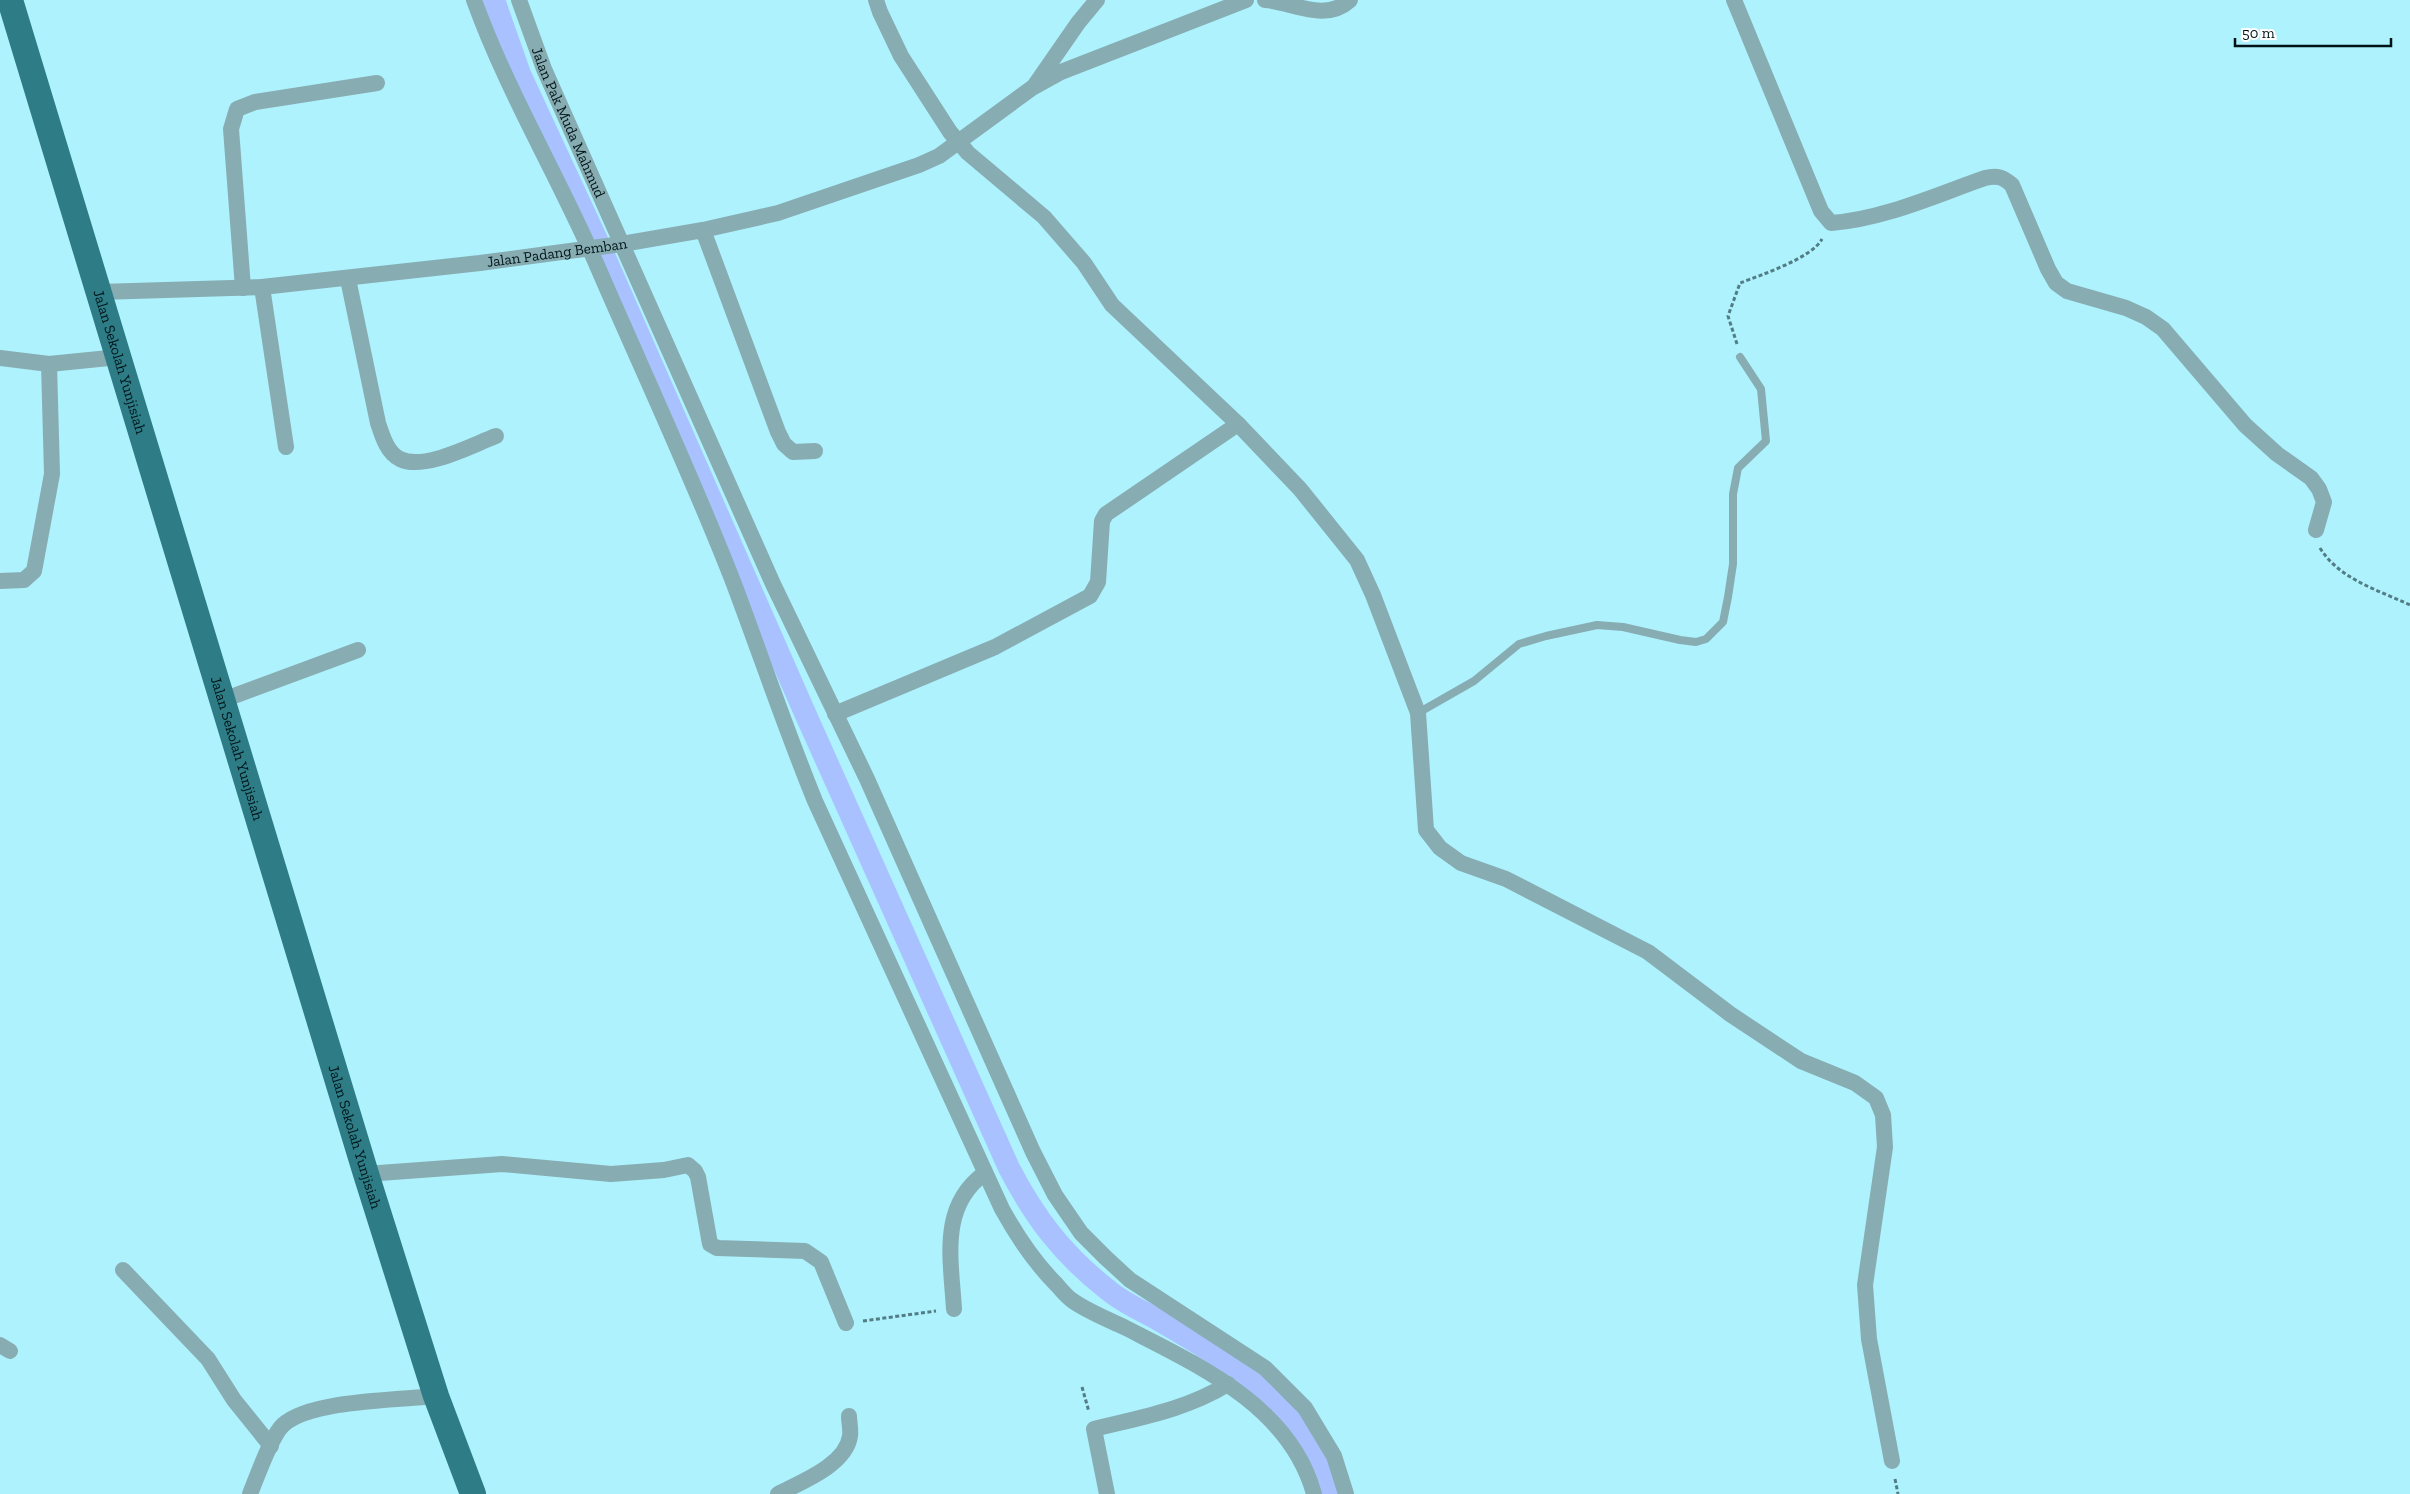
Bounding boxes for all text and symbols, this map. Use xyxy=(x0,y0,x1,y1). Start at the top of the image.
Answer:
scale bar xyxy=(2235,15,2391,47)
text: 50 m xyxy=(2242,24,2275,42)
street label: Jalan Pak Muda Mahmud xyxy=(528,45,609,201)
street label: Jalan Padang Bemban xyxy=(486,234,629,271)
street label: Jalan Sekolah Yunjisiah xyxy=(89,288,150,437)
street label: Jalan Sekolah Yunjisiah xyxy=(207,674,267,823)
street label: Jalan Sekolah Yunjisiah xyxy=(324,1063,386,1212)

